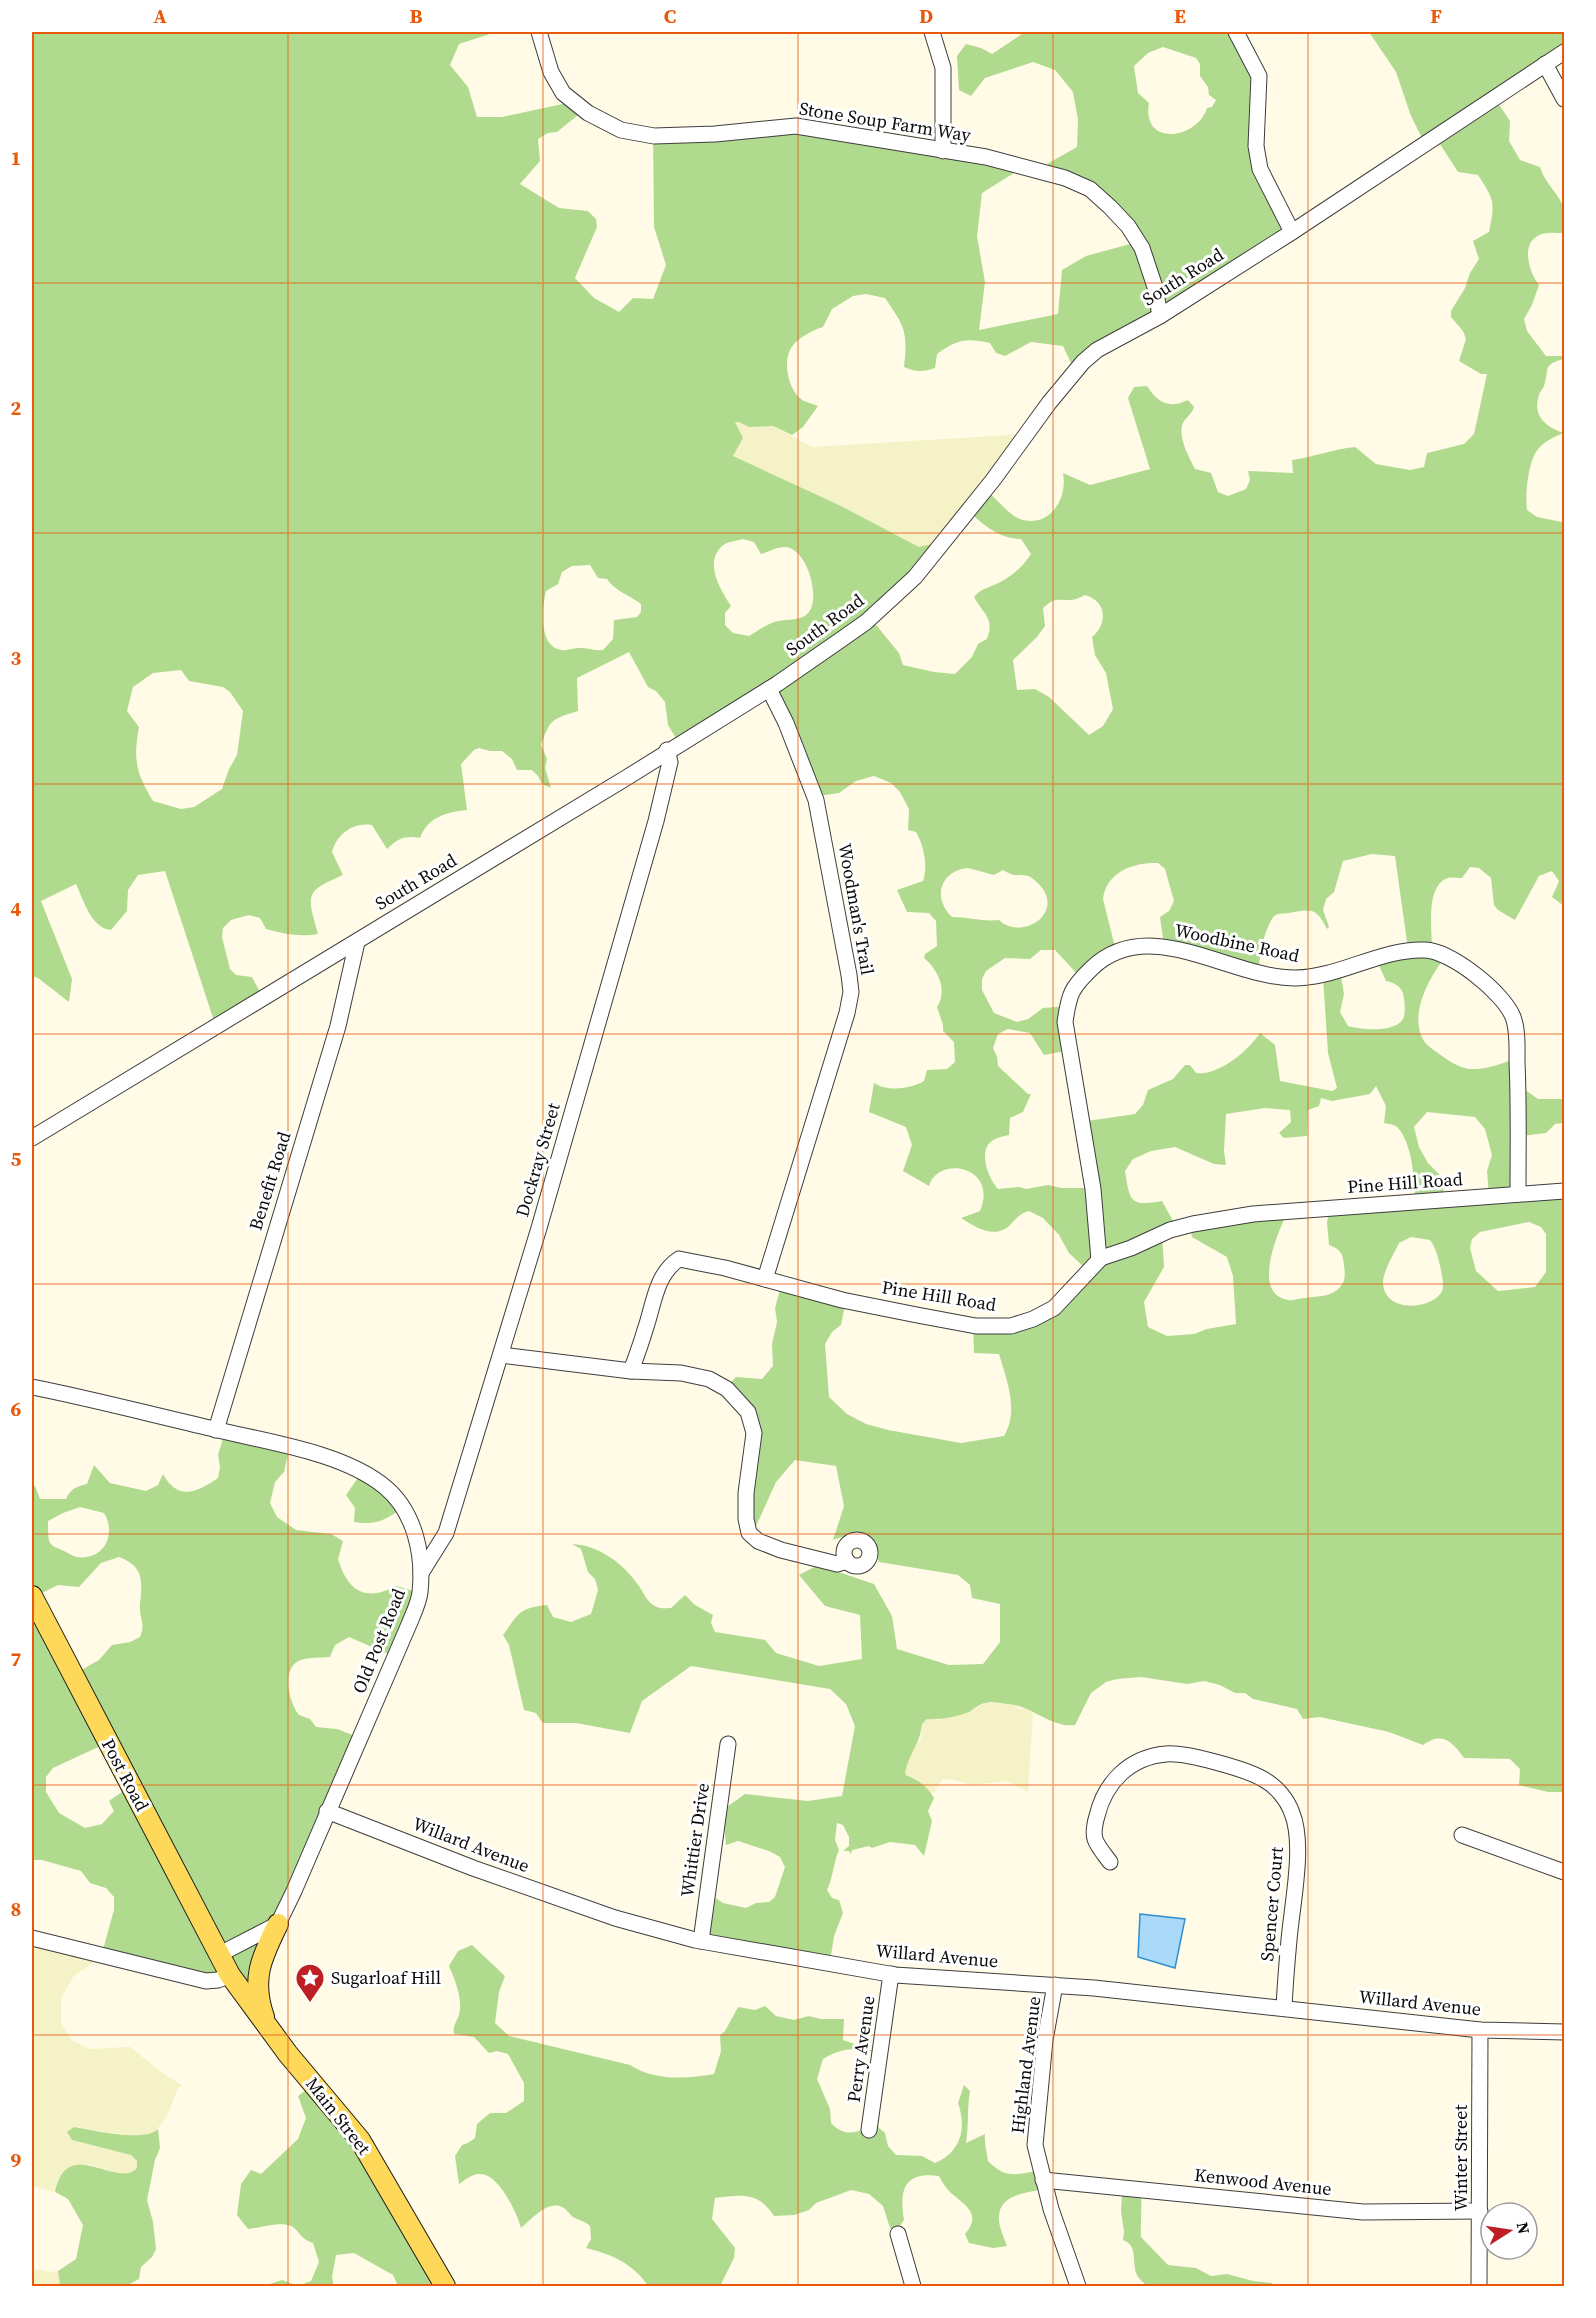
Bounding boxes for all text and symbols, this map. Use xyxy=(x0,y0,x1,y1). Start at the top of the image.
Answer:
text: A xyxy=(153,2,167,30)
text: B xyxy=(409,2,423,30)
text: C xyxy=(664,2,676,30)
text: D xyxy=(919,2,933,30)
text: E xyxy=(1174,2,1186,30)
text: F xyxy=(1430,2,1442,30)
street label: Stone Soup Farm Way xyxy=(797,96,973,148)
text: 1 xyxy=(11,144,21,172)
street label: South Road xyxy=(1137,242,1228,311)
text: 2 xyxy=(11,394,22,422)
street label: South Road xyxy=(781,588,869,661)
text: 3 xyxy=(11,644,22,672)
street label: Woodman's Trail xyxy=(833,841,880,977)
street label: South Road xyxy=(370,847,461,916)
text: 4 xyxy=(11,895,22,923)
street label: Woodbine Road xyxy=(1172,917,1302,968)
street label: Dockray Street xyxy=(509,1100,566,1220)
street label: Benefit Road xyxy=(243,1128,296,1233)
text: 5 xyxy=(11,1145,22,1173)
street label: Pine Hill Road xyxy=(1346,1166,1464,1199)
street label: Pine Hill Road xyxy=(880,1274,998,1317)
text: 6 xyxy=(11,1395,22,1423)
street label: Old Post Road xyxy=(346,1585,411,1697)
text: 7 xyxy=(11,1645,22,1673)
street label: Post Road xyxy=(96,1734,155,1815)
street label: Whittier Drive xyxy=(674,1781,715,1899)
street label: Willard Avenue xyxy=(409,1811,533,1878)
street label: Spencer Court xyxy=(1254,1846,1289,1962)
text: 8 xyxy=(11,1895,21,1923)
street label: Willard Avenue xyxy=(875,1938,999,1973)
place icon: Sugarloaf Hill xyxy=(294,1962,326,2004)
place label: Sugarloaf Hill xyxy=(331,1965,441,1990)
street label: Willard Avenue xyxy=(1358,1984,1482,2021)
street label: Perry Avenue xyxy=(841,1994,880,2104)
street label: Highland Avenue xyxy=(1005,1995,1046,2135)
street label: Main Street xyxy=(300,2072,377,2160)
street label: Winter Street xyxy=(1448,2105,1473,2211)
text: 9 xyxy=(11,2146,22,2174)
street label: Kenwood Avenue xyxy=(1193,2162,1333,2201)
north arrow xyxy=(1479,2201,1539,2261)
text: N xyxy=(1512,2220,1536,2236)

